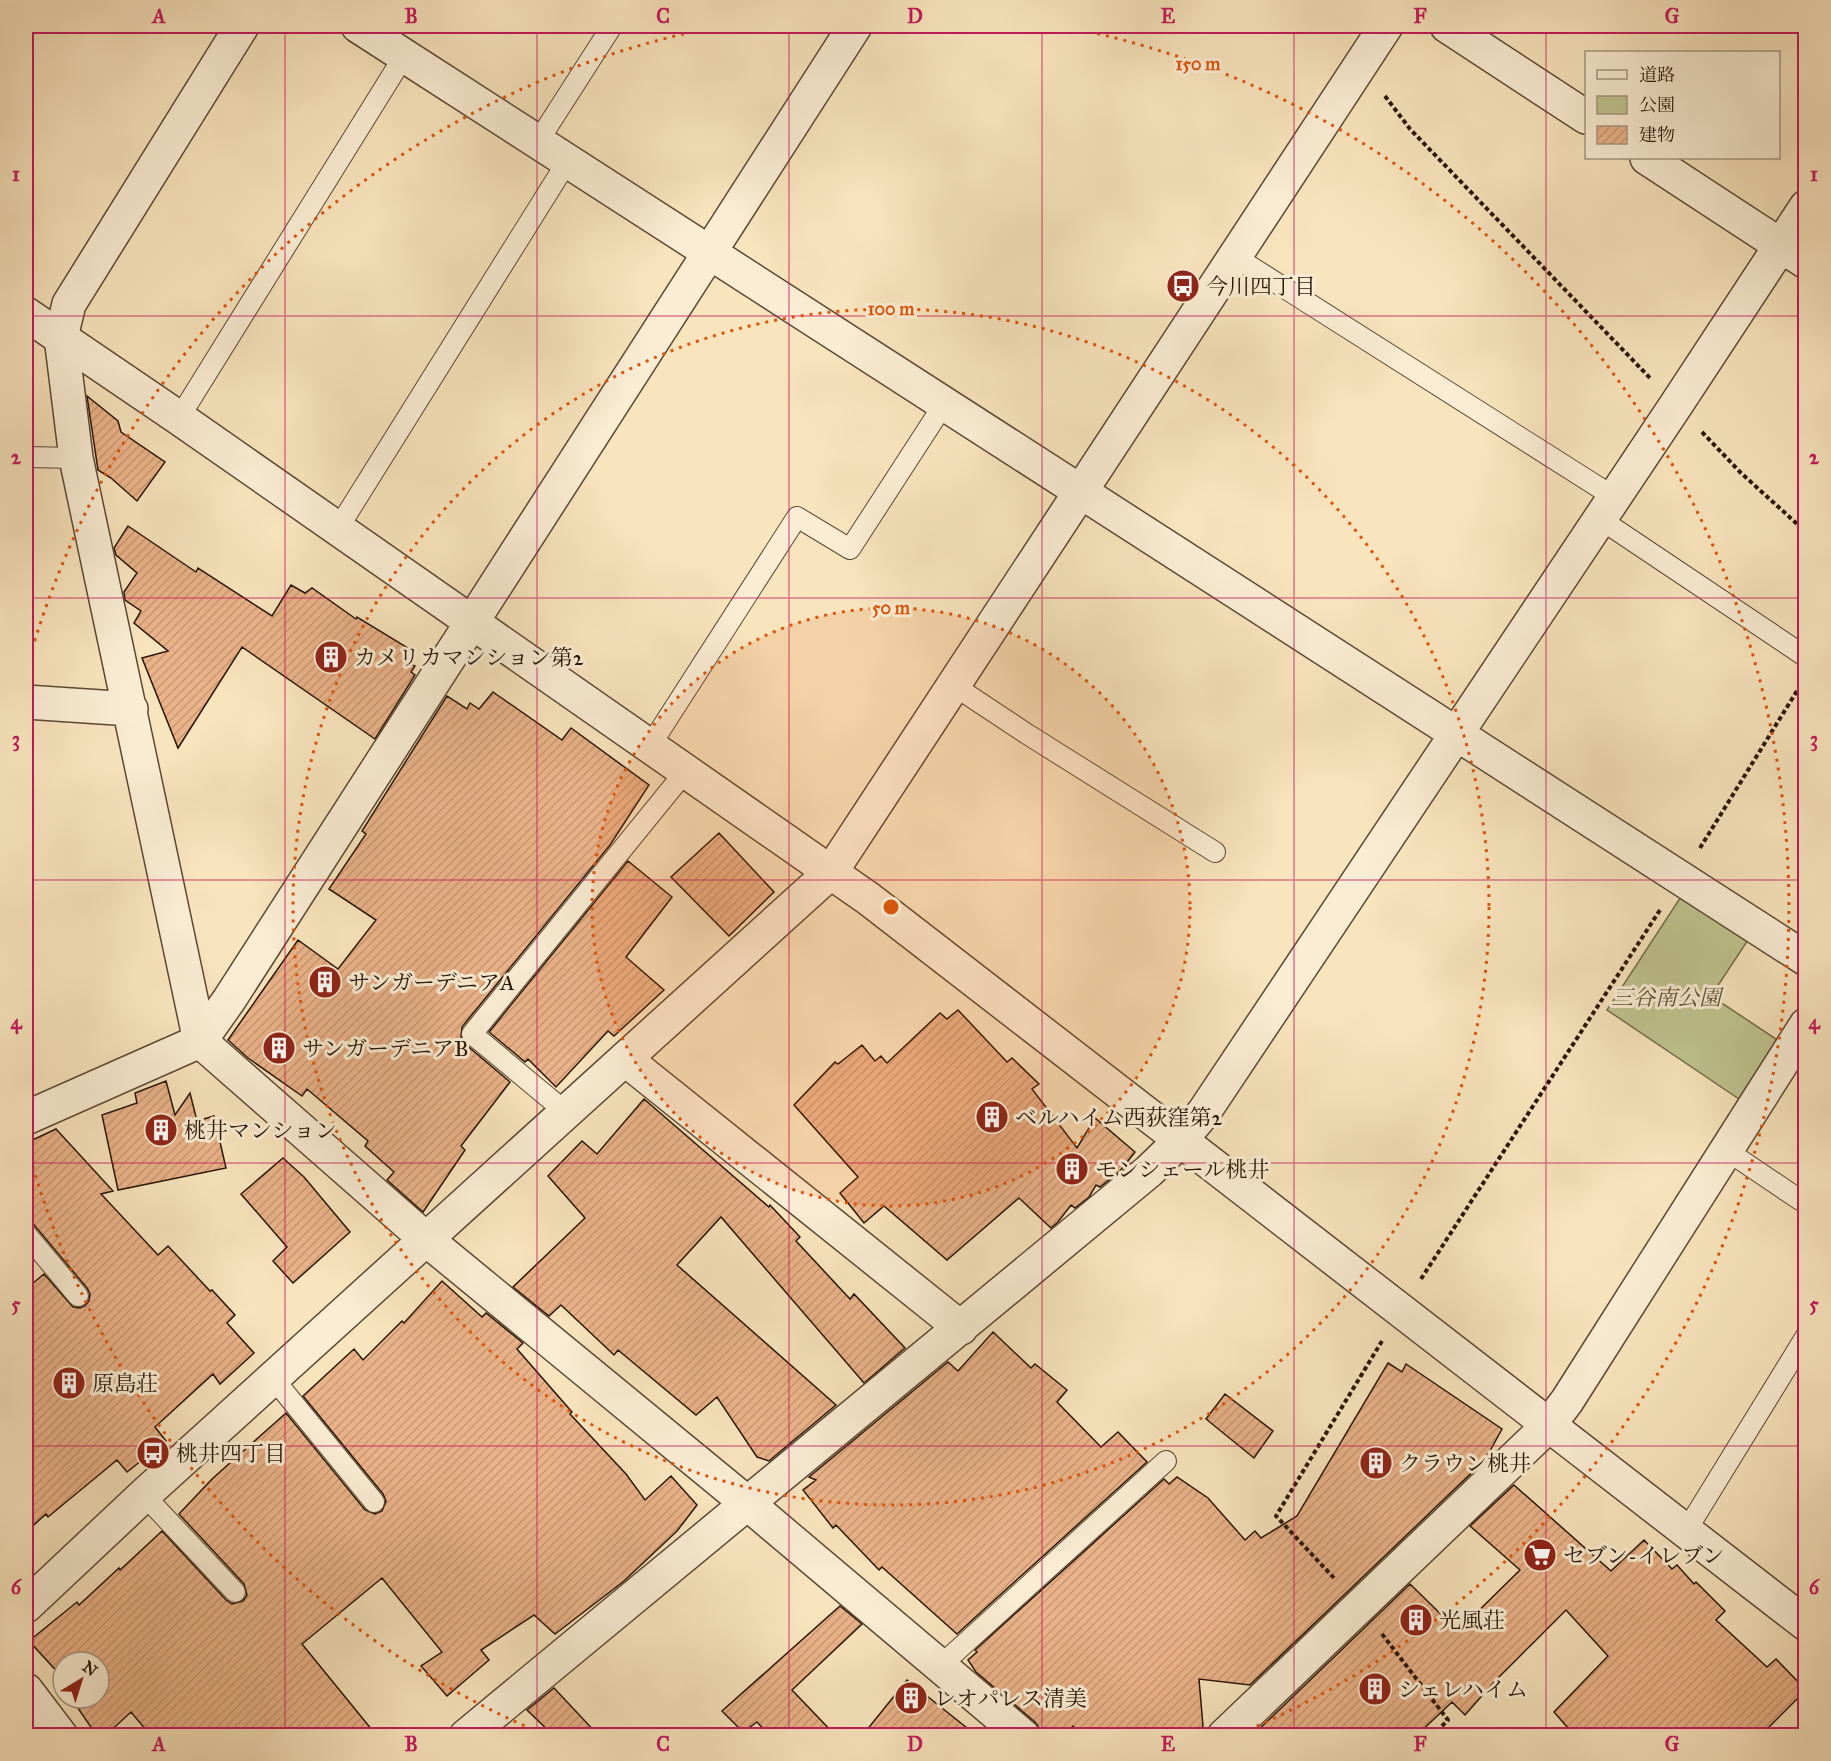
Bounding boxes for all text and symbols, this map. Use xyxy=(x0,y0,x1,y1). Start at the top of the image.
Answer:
text: A xyxy=(150,4,166,28)
text: B xyxy=(404,4,418,28)
text: C xyxy=(656,4,670,28)
text: D xyxy=(907,4,923,28)
text: E xyxy=(1161,4,1176,28)
text: F xyxy=(1413,4,1427,28)
text: G xyxy=(1665,4,1680,28)
legend xyxy=(1585,51,1780,159)
text: 150 m xyxy=(1176,53,1221,75)
text: 道路 xyxy=(1639,64,1675,86)
text: 公園 xyxy=(1639,94,1675,116)
text: 建物 xyxy=(1639,124,1675,146)
text: 1 xyxy=(12,162,20,186)
text: 1 xyxy=(1810,162,1818,186)
bus stop icon: 今川四丁目 xyxy=(1165,268,1201,304)
place label: 今川四丁目 xyxy=(1206,273,1316,300)
text: 100 m xyxy=(868,298,915,320)
text: 2 xyxy=(11,445,22,469)
text: 2 xyxy=(1809,445,1820,469)
text: 50 m xyxy=(872,597,911,619)
building icon: カメリカマンション第2 xyxy=(313,639,349,675)
place label: カメリカマンション第2 xyxy=(354,644,584,671)
text: 3 xyxy=(12,727,20,752)
text: 3 xyxy=(1810,727,1818,752)
centre of rings xyxy=(881,897,901,917)
building icon: サンガーデニアA xyxy=(307,964,343,1000)
place label: サンガーデニアA xyxy=(348,969,515,996)
park label: 三谷南公園 xyxy=(1611,984,1724,1011)
text: 4 xyxy=(10,1010,22,1035)
text: 4 xyxy=(1808,1010,1820,1035)
building icon: サンガーデニアB xyxy=(261,1030,297,1066)
place label: サンガーデニアB xyxy=(302,1035,469,1062)
building icon: ベルハイム西荻窪第2 xyxy=(974,1099,1010,1135)
place label: ベルハイム西荻窪第2 xyxy=(1015,1104,1222,1131)
building icon: 桃井マンション xyxy=(143,1112,179,1148)
place label: 桃井マンション xyxy=(184,1117,337,1144)
building icon: モンシェール桃井 xyxy=(1054,1151,1090,1187)
place label: モンシェール桃井 xyxy=(1095,1156,1270,1183)
text: 5 xyxy=(11,1292,21,1316)
text: 5 xyxy=(1809,1292,1819,1316)
building icon: 原島荘 xyxy=(51,1365,87,1401)
place label: 原島荘 xyxy=(92,1370,158,1397)
bus stop icon: 桃井四丁目 xyxy=(135,1435,171,1471)
place label: 桃井四丁目 xyxy=(176,1440,286,1467)
building icon: クラウン桃井 xyxy=(1358,1445,1394,1481)
place label: クラウン桃井 xyxy=(1399,1450,1531,1477)
supermarket icon: セブン-イレブン xyxy=(1522,1537,1558,1573)
place label: セブン-イレブン xyxy=(1563,1542,1724,1569)
text: 6 xyxy=(11,1575,23,1599)
text: 6 xyxy=(1809,1575,1821,1599)
building icon: 光風荘 xyxy=(1398,1602,1434,1638)
place label: 光風荘 xyxy=(1439,1607,1505,1634)
north arrow xyxy=(51,1650,111,1710)
text: N xyxy=(79,1657,101,1680)
building icon: シェレハイム xyxy=(1357,1671,1393,1707)
place label: シェレハイム xyxy=(1398,1676,1528,1703)
building icon: レオパレス清美 xyxy=(893,1680,929,1716)
place label: レオパレス清美 xyxy=(934,1685,1087,1712)
text: A xyxy=(150,1732,166,1756)
text: B xyxy=(404,1732,418,1756)
text: C xyxy=(656,1732,670,1756)
text: D xyxy=(907,1732,923,1756)
text: E xyxy=(1161,1732,1176,1756)
text: F xyxy=(1413,1732,1427,1756)
text: G xyxy=(1665,1732,1680,1756)

